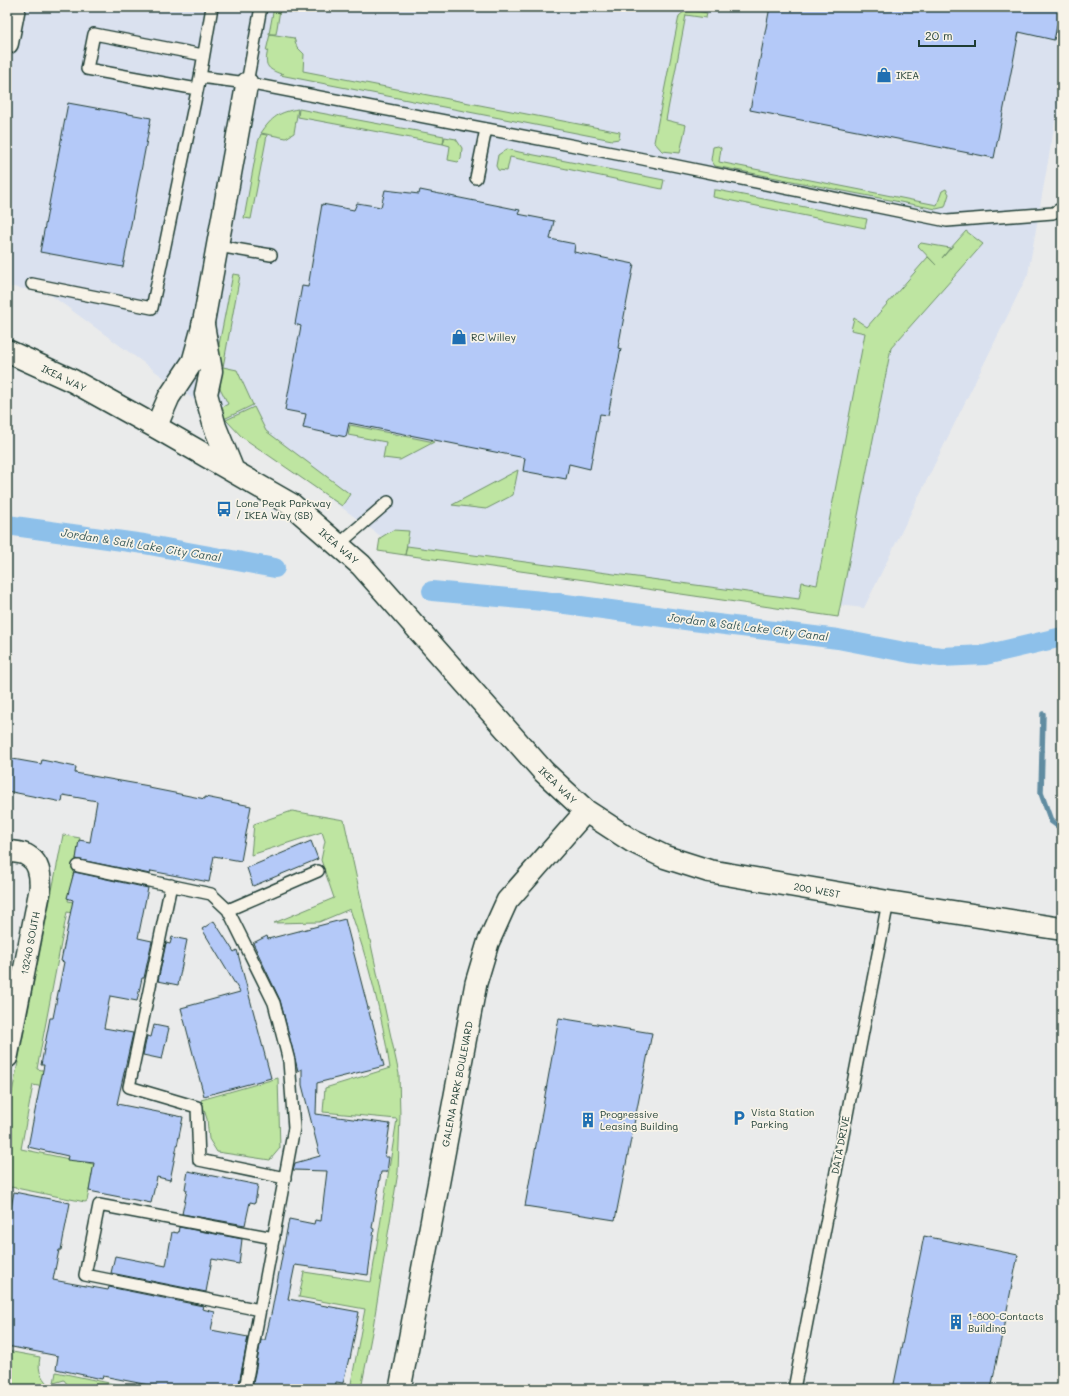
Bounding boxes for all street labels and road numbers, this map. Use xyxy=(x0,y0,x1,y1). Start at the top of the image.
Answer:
street label: IKEA WAY xyxy=(39,361,89,395)
street label: IKEA WAY xyxy=(316,525,362,567)
street label: IKEA WAY xyxy=(536,763,580,807)
street label: 200 WEST xyxy=(793,879,842,901)
street label: 13240 SOUTH xyxy=(17,910,43,976)
street label: GALENA PARK BOULEVARD xyxy=(438,1020,476,1148)
street label: DATA DRIVE xyxy=(827,1114,853,1175)

